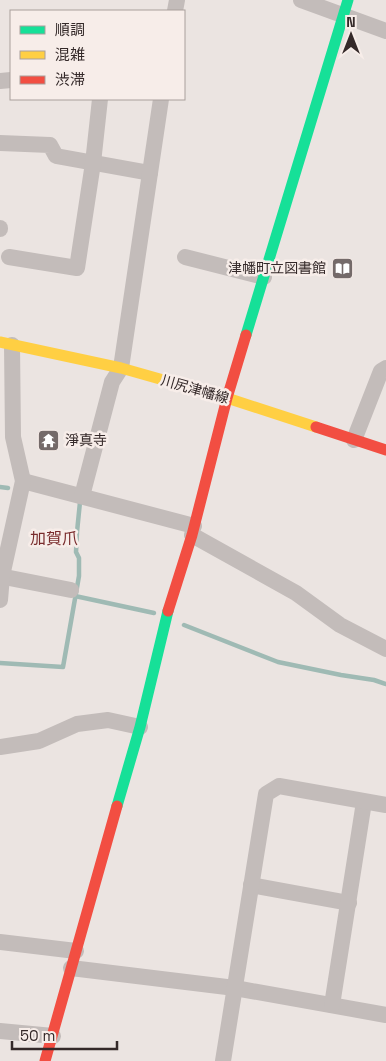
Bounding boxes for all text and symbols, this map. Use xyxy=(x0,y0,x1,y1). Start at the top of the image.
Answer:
legend xyxy=(10,10,185,100)
north arrow xyxy=(326,10,376,60)
text: N xyxy=(346,13,356,31)
text: 順調 xyxy=(55,20,85,39)
text: 混雑 xyxy=(55,45,85,64)
text: 渋滞 xyxy=(55,70,85,89)
library icon: 津幡町立図書館 xyxy=(330,256,354,280)
place label: 津幡町立図書館 xyxy=(228,259,326,277)
street label: 川尻津幡線 xyxy=(159,371,231,407)
temple icon: 淨真寺 xyxy=(37,428,61,452)
place label: 淨真寺 xyxy=(65,431,107,449)
district label: 加賀爪 xyxy=(30,528,78,549)
scale bar xyxy=(12,1018,118,1050)
text: 50 m xyxy=(20,1026,55,1045)

